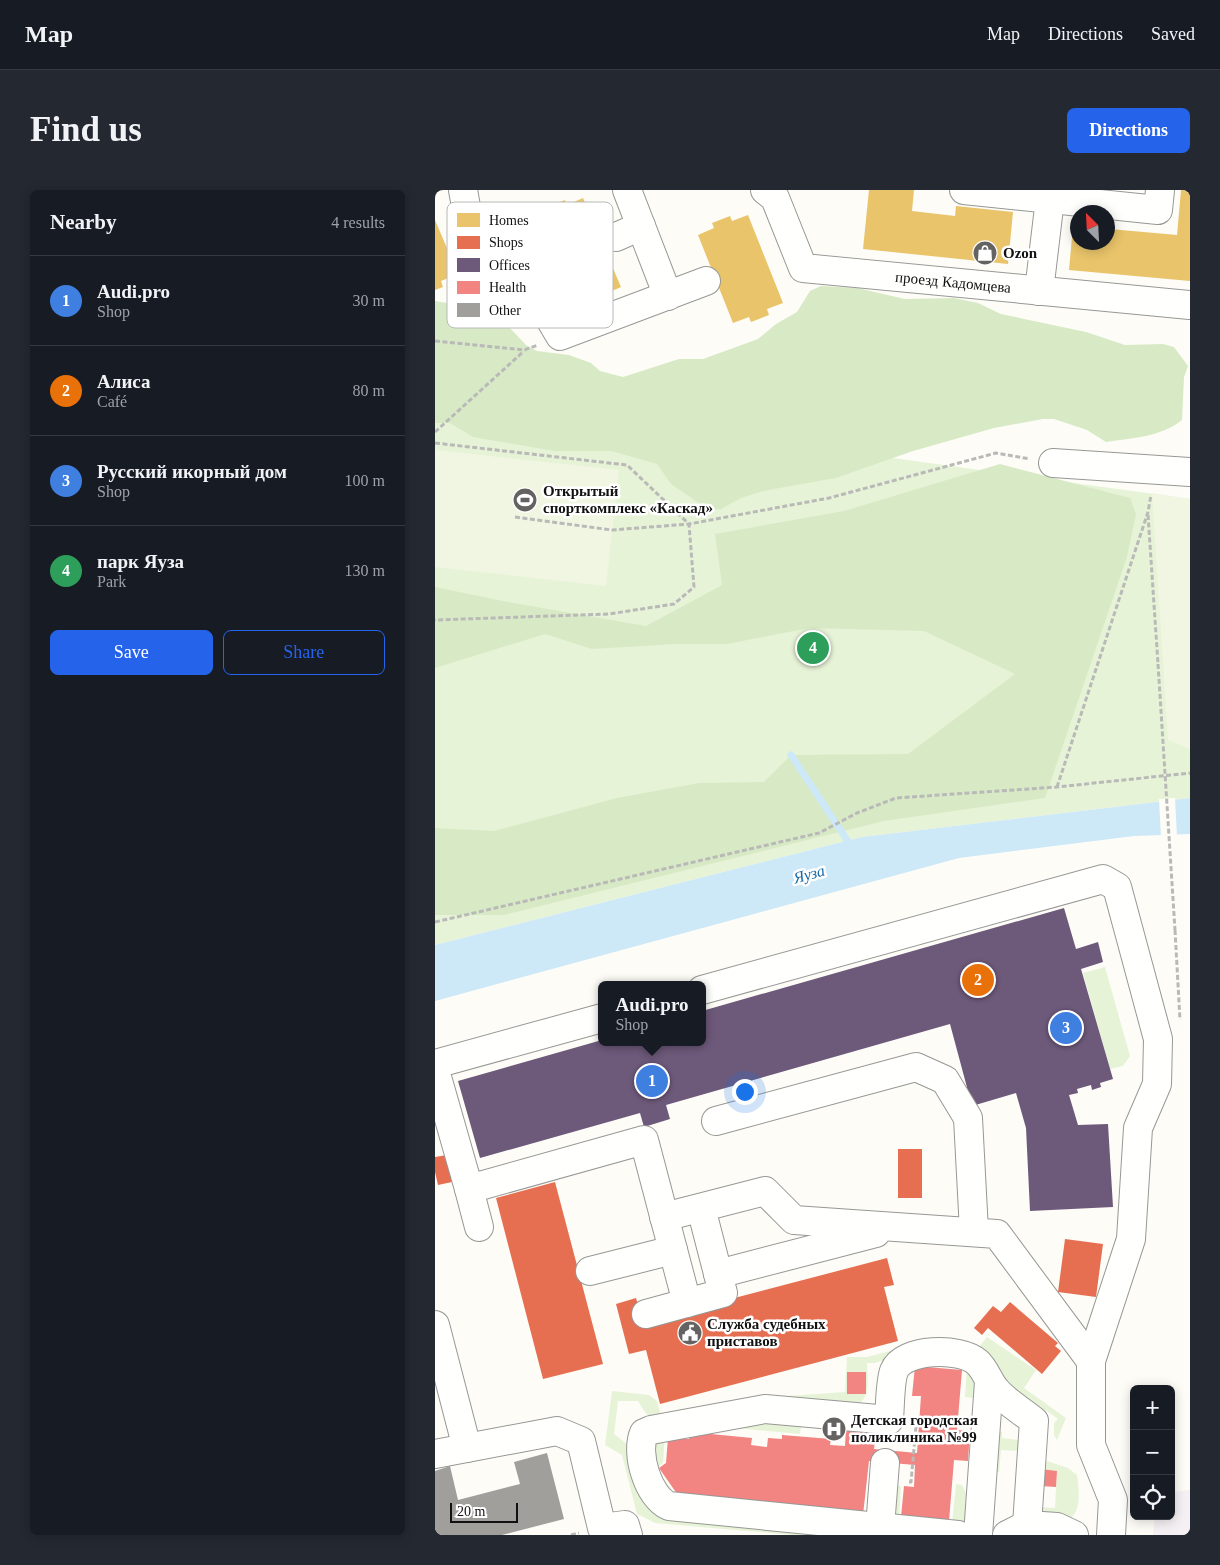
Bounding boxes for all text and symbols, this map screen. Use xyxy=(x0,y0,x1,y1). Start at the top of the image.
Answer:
text: Map xyxy=(25,21,73,47)
text: Map xyxy=(987,24,1020,44)
text: Directions xyxy=(1048,24,1123,44)
text: Saved xyxy=(1151,24,1195,44)
button: Directions xyxy=(1067,108,1190,153)
text: Find us xyxy=(30,110,142,149)
legend xyxy=(447,202,613,328)
north arrow xyxy=(1070,205,1115,250)
text: Nearby xyxy=(50,210,117,234)
text: Homes xyxy=(489,213,529,228)
text: 4 results xyxy=(331,214,385,231)
text: Shops xyxy=(489,235,523,250)
shop icon: Ozon xyxy=(972,240,998,266)
place label: Ozon xyxy=(1003,245,1038,261)
text: Offices xyxy=(489,258,530,273)
street label: проезд Кадомцева xyxy=(895,269,1012,296)
text: Health xyxy=(489,280,526,295)
text: Audi.pro xyxy=(97,281,170,302)
text: 1 xyxy=(62,292,70,309)
text: 30 m xyxy=(353,292,385,309)
text: Shop xyxy=(97,303,130,320)
text: Other xyxy=(489,303,521,318)
text: Алиса xyxy=(97,371,151,392)
text: 2 xyxy=(62,382,70,399)
text: 80 m xyxy=(353,382,385,399)
text: Café xyxy=(97,393,127,410)
text: Русский икорный дом xyxy=(97,461,287,482)
text: 3 xyxy=(62,472,70,489)
text: 100 m xyxy=(345,472,385,489)
text: Shop xyxy=(97,483,130,500)
place label: Открытый спорткомплекс «Каскад» xyxy=(543,483,713,516)
sports icon: Открытый спорткомплекс «Каскад» xyxy=(512,487,538,513)
text: парк Яуза xyxy=(97,551,184,572)
text: 4 xyxy=(62,562,70,579)
text: 130 m xyxy=(345,562,385,579)
text: Park xyxy=(97,573,126,590)
pin: 4 xyxy=(797,629,829,667)
button: Save xyxy=(50,630,213,675)
button: Share xyxy=(223,630,385,675)
water label: Яуза xyxy=(791,862,827,888)
pin: 2 xyxy=(962,961,994,999)
popup xyxy=(598,981,706,1046)
text: Audi.pro xyxy=(615,994,689,1015)
pin: 3 xyxy=(1050,1009,1082,1047)
text: Shop xyxy=(615,1016,648,1033)
pin: 1 xyxy=(636,1062,668,1100)
your location xyxy=(732,1079,758,1105)
place label: Служба судебных приставов xyxy=(707,1316,826,1349)
public building icon: Служба судебных приставов xyxy=(677,1320,703,1346)
map controls xyxy=(1130,1385,1175,1520)
button: + xyxy=(1130,1385,1175,1430)
place label: Детская городская поликлиника №99 xyxy=(851,1412,978,1445)
hospital icon: Детская городская поликлиника №99 xyxy=(821,1416,847,1442)
button: − xyxy=(1130,1430,1175,1475)
button: locate xyxy=(1130,1475,1175,1520)
scale bar xyxy=(450,1500,517,1523)
text: 20 m xyxy=(457,1504,485,1519)

